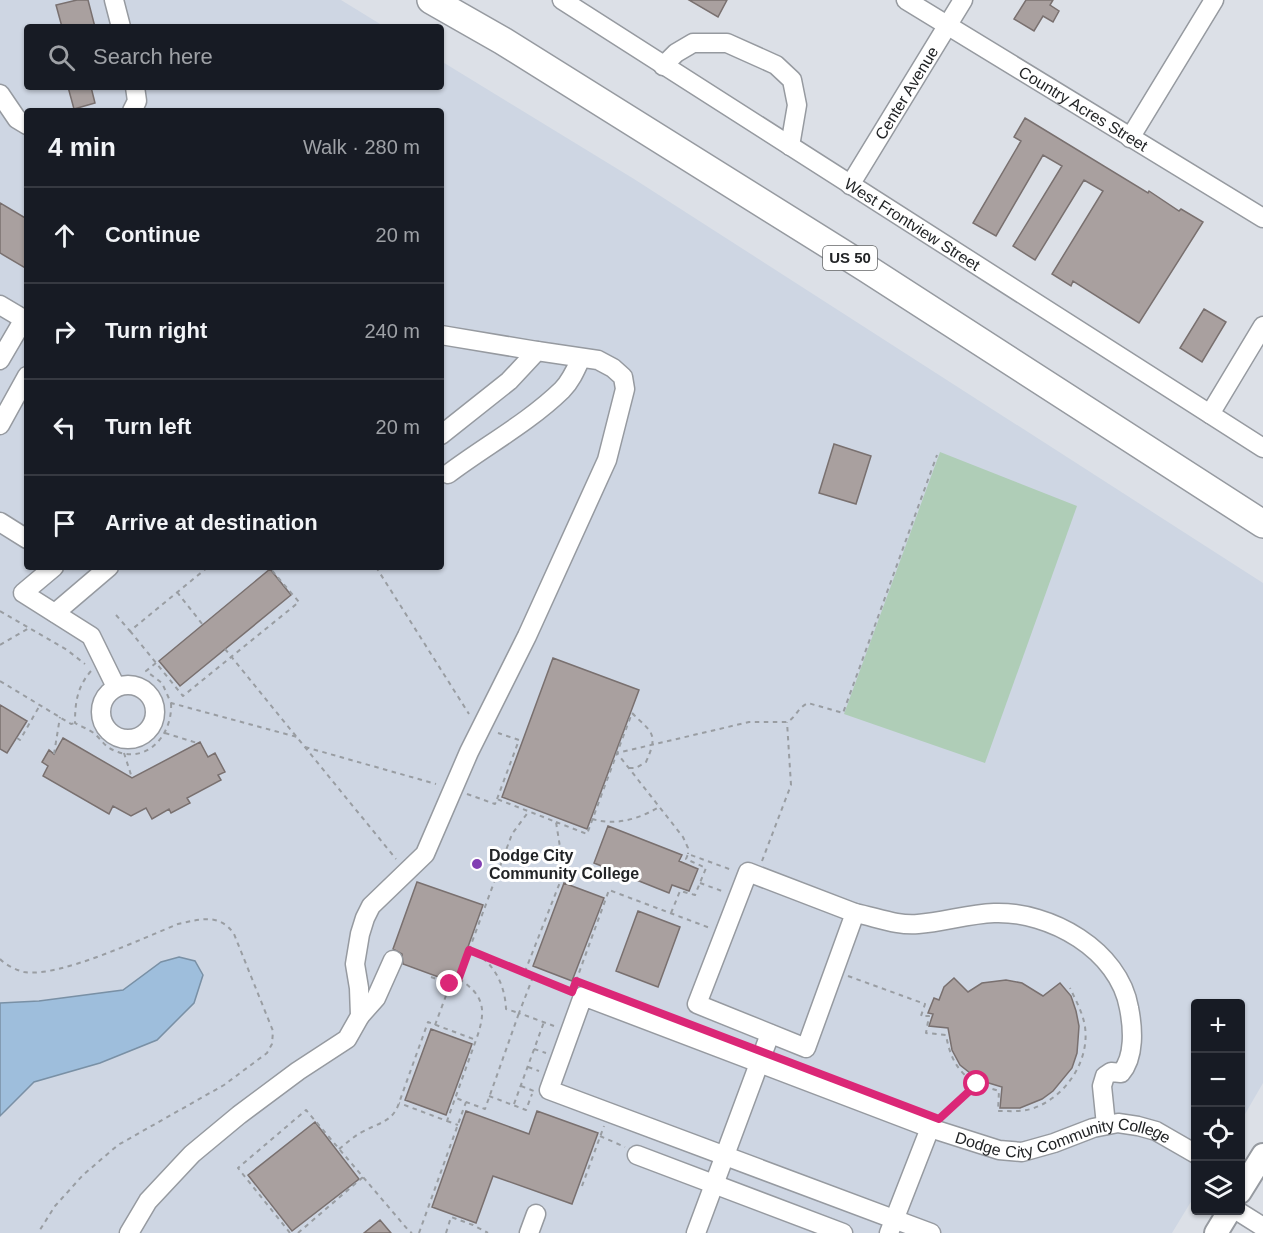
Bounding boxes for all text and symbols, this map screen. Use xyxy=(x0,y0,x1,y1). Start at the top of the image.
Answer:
search box xyxy=(24,24,444,90)
icon: search xyxy=(45,41,78,74)
text: Search here xyxy=(93,44,213,69)
street label: Center Avenue xyxy=(872,44,942,143)
street label: Country Acres Street xyxy=(1016,63,1151,155)
text: 4 min xyxy=(48,132,116,162)
text: Walk · 280 m xyxy=(303,136,420,158)
street label: West Frontview Street xyxy=(841,175,984,274)
icon: ahead xyxy=(48,219,81,252)
text: Continue xyxy=(105,222,200,247)
text: 20 m xyxy=(376,224,420,246)
road number: US 50 xyxy=(823,246,877,270)
icon: right xyxy=(48,315,81,348)
text: Turn right xyxy=(105,318,207,343)
text: 240 m xyxy=(364,320,420,342)
icon: left xyxy=(48,411,81,444)
text: Turn left xyxy=(105,414,191,439)
text: 20 m xyxy=(376,416,420,438)
icon: arrive xyxy=(48,507,81,540)
text: Arrive at destination xyxy=(105,510,318,535)
place label: Dodge City Community College xyxy=(489,847,639,882)
marker: Dodge City Community College xyxy=(470,857,484,871)
route end xyxy=(436,970,462,996)
map controls xyxy=(1191,999,1245,1215)
button: + xyxy=(1191,999,1245,1053)
button: − xyxy=(1191,1053,1245,1107)
route start xyxy=(963,1070,989,1096)
button: locate xyxy=(1191,1107,1245,1161)
street label: Dodge City Community College xyxy=(953,1115,1174,1161)
button: layers xyxy=(1191,1161,1245,1215)

